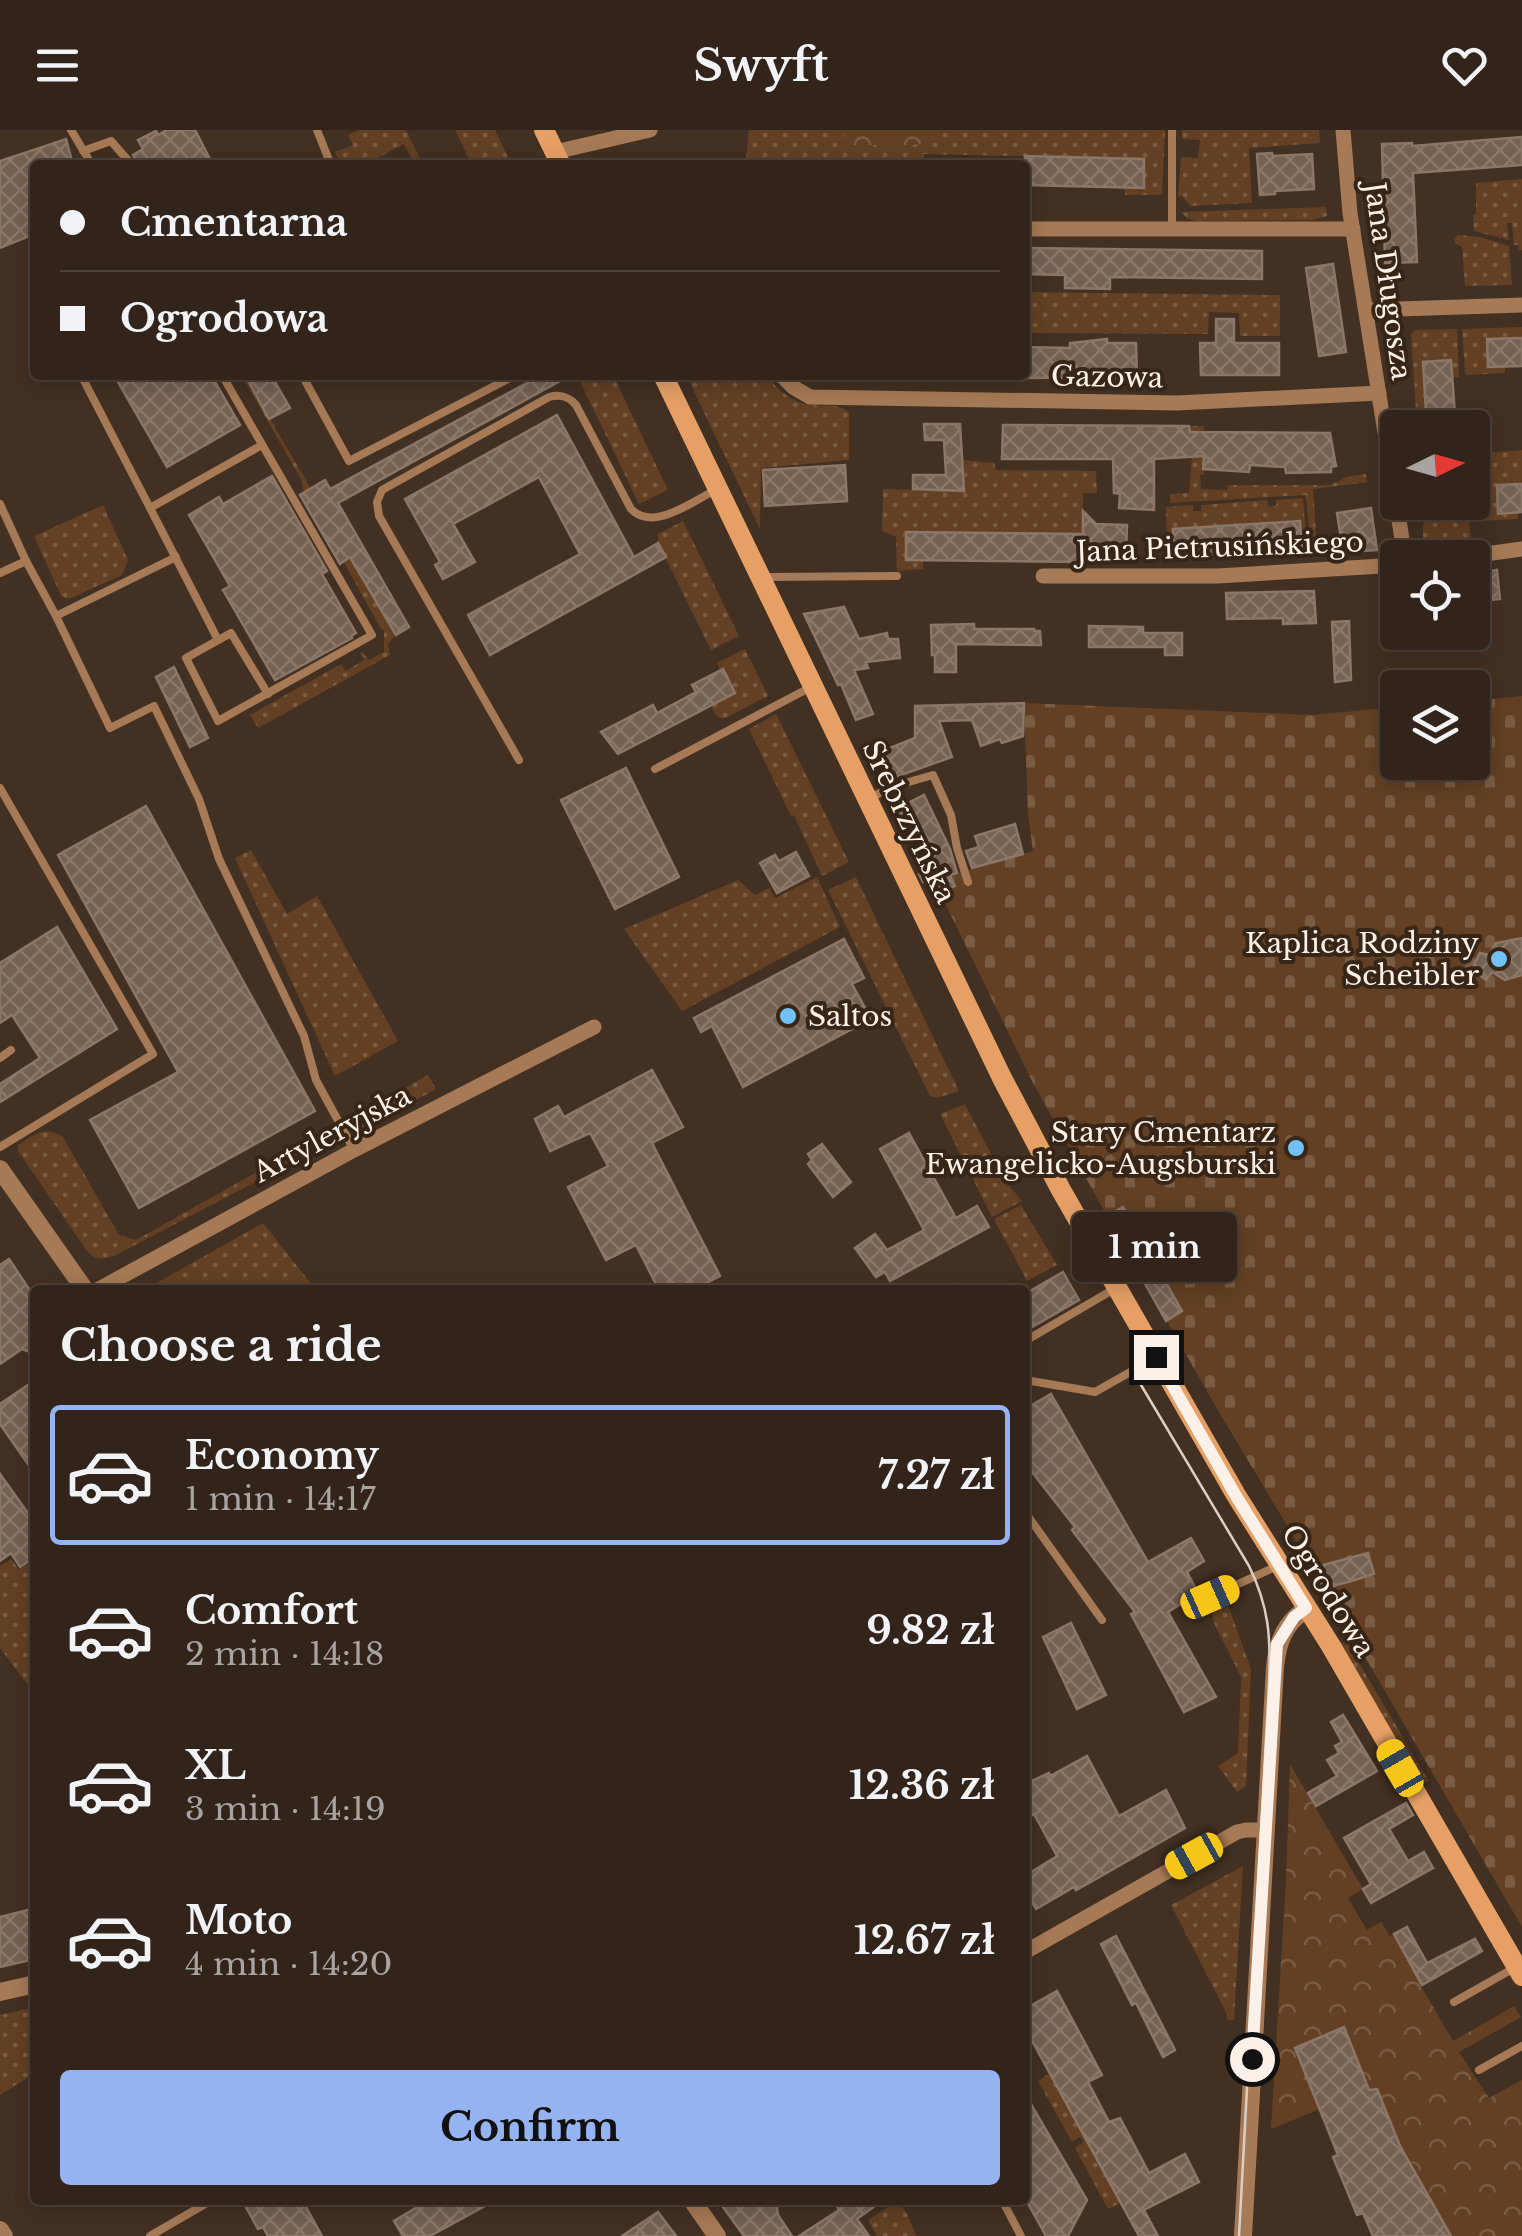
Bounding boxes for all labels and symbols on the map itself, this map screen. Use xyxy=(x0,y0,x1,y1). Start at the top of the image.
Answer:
street label: Jana Długosza xyxy=(1356,176,1419,383)
street label: Gazowa xyxy=(1051,359,1164,395)
north arrow xyxy=(1380,410,1490,520)
street label: Jana Pietrusińskiego xyxy=(1072,524,1364,570)
street label: Srebrzyńska xyxy=(854,735,964,910)
place label: Kaplica Rodziny Scheibler xyxy=(1245,926,1480,993)
marker: Kaplica Rodziny Scheibler xyxy=(1488,948,1510,970)
place label: Saltos xyxy=(808,999,892,1034)
marker: Saltos xyxy=(777,1005,799,1027)
street label: Artyleryjska xyxy=(246,1078,417,1191)
place label: Stary Cmentarz Ewangelicko-Augsburski xyxy=(925,1115,1276,1182)
marker: Stary Cmentarz Ewangelicko-Augsburski xyxy=(1285,1137,1307,1159)
callout: 1 min xyxy=(1074,1212,1238,1282)
route end xyxy=(1134,1335,1179,1380)
street label: Ogrodowa xyxy=(1273,1518,1383,1664)
car xyxy=(1176,1571,1244,1623)
car xyxy=(1372,1735,1428,1801)
car xyxy=(1160,1828,1228,1884)
route start xyxy=(1230,2037,1275,2082)

